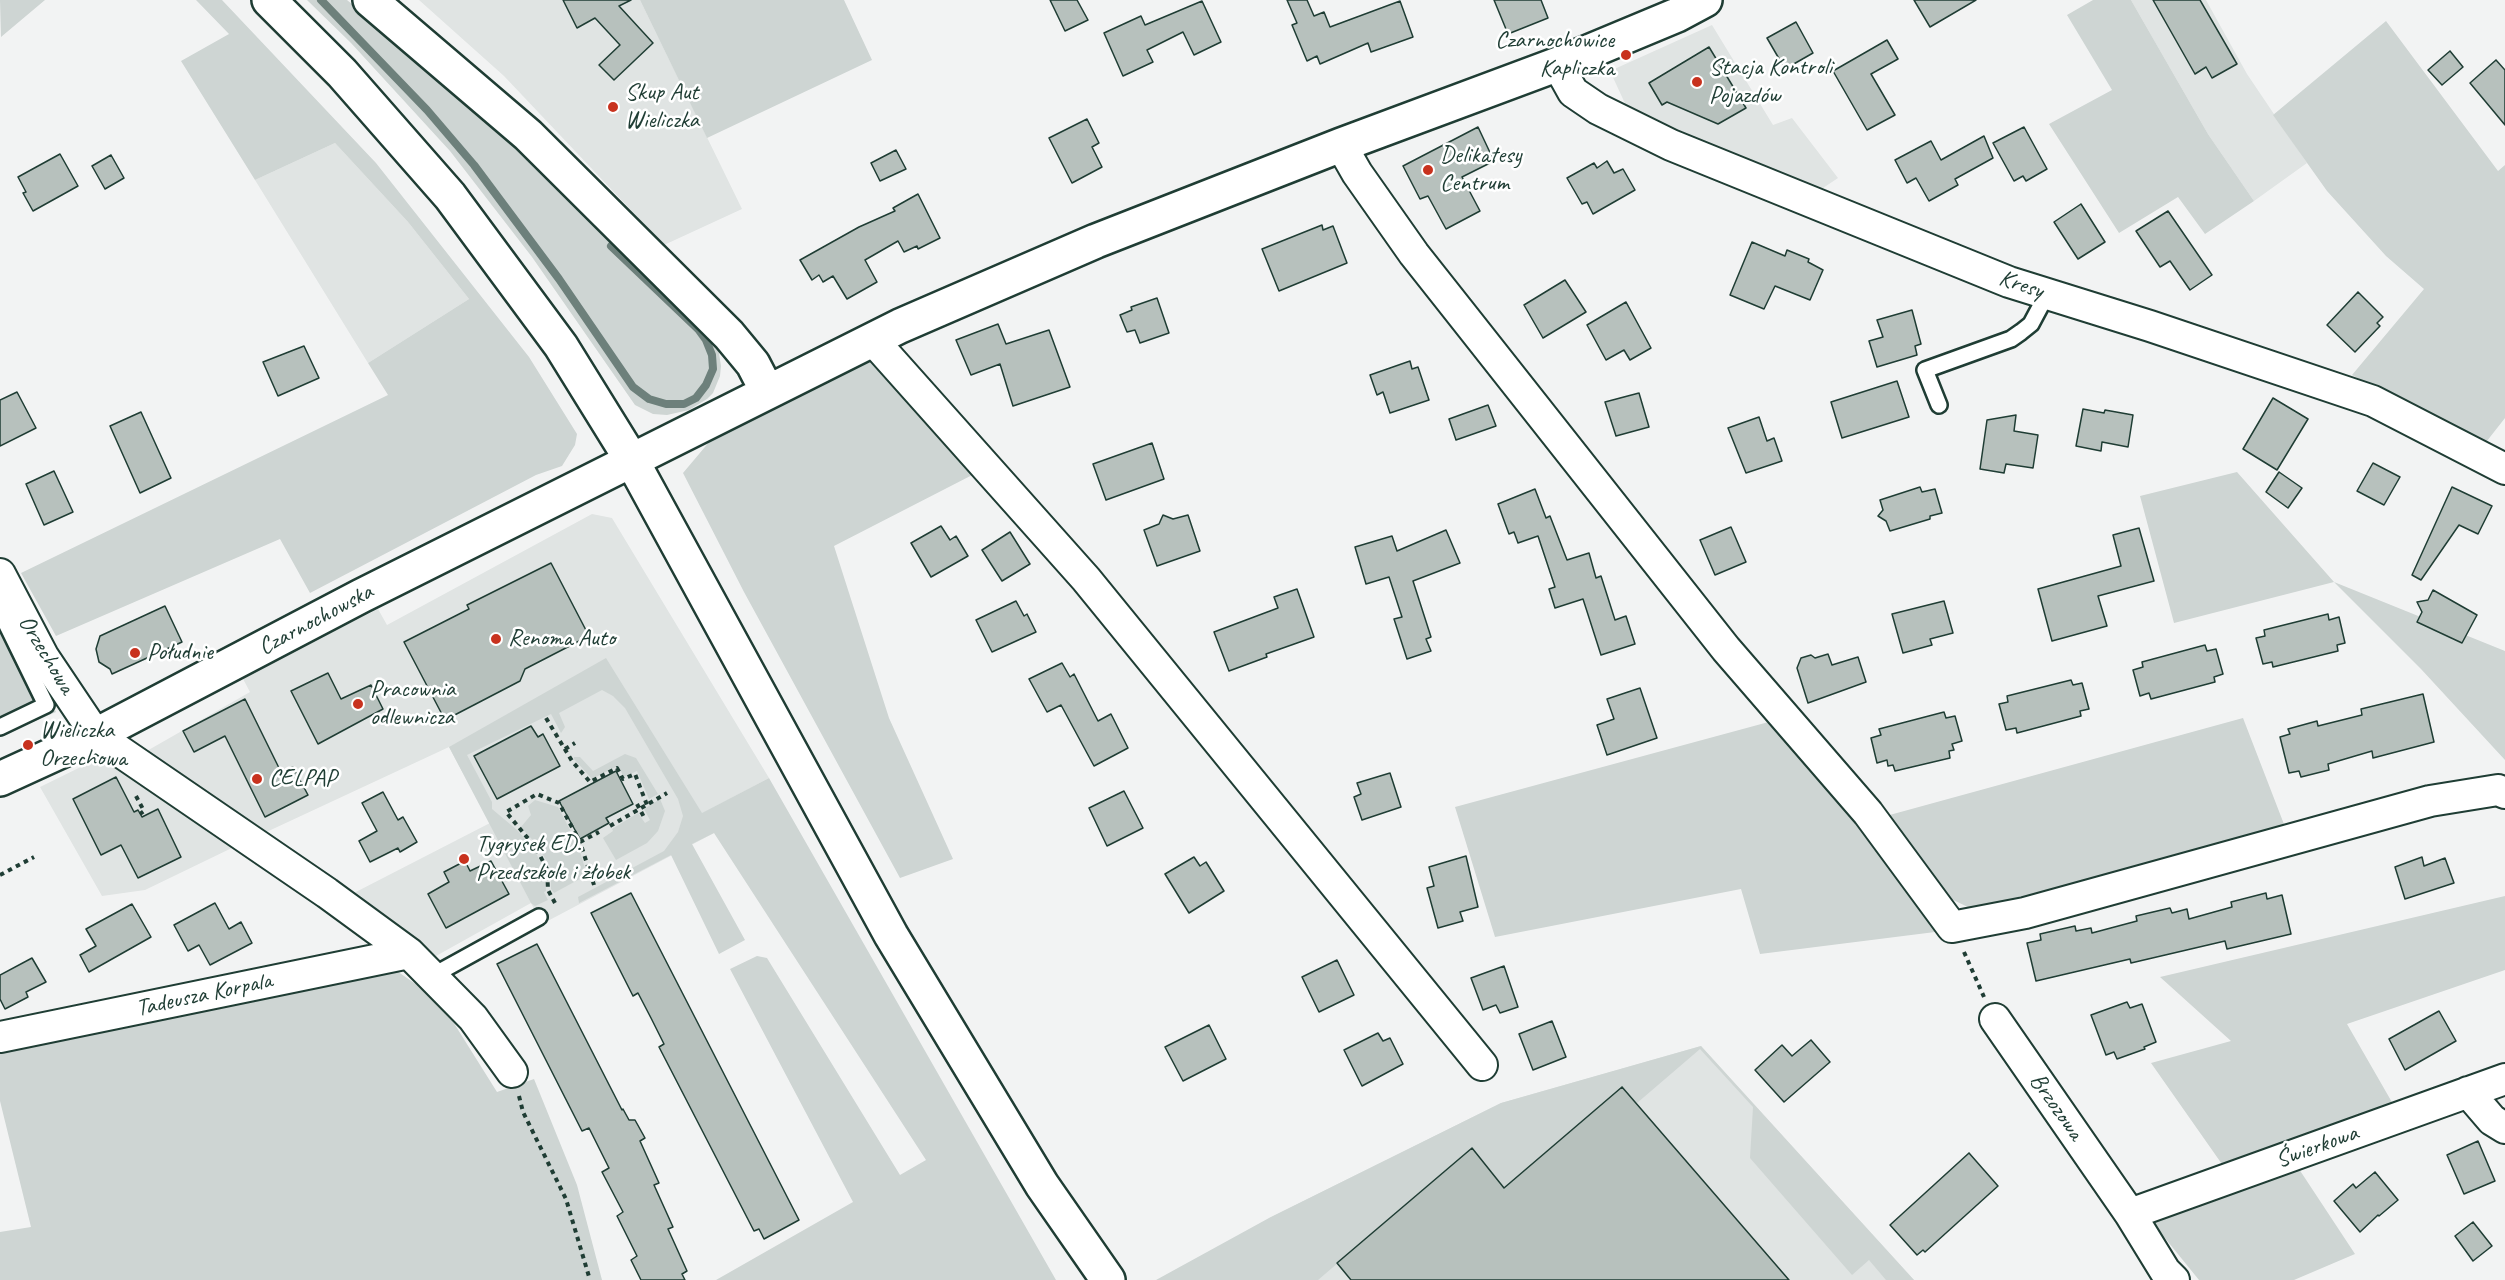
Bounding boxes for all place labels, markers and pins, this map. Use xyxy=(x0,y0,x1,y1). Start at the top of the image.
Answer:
place label: Czarnochowice Kapliczka xyxy=(1495,27,1614,83)
marker: Czarnochowice Kapliczka xyxy=(1619,48,1633,62)
place label: Stacja Kontroli Pojazdów xyxy=(1709,54,1832,110)
marker: Stacja Kontroli Pojazdów xyxy=(1690,75,1704,89)
place label: Skup Aut Wieliczka xyxy=(625,79,699,135)
marker: Skup Aut Wieliczka xyxy=(606,100,620,114)
place label: Delikatesy Centrum xyxy=(1440,142,1521,198)
marker: Delikatesy Centrum xyxy=(1421,163,1435,177)
place label: Renoma Auto xyxy=(508,625,615,653)
marker: Renoma Auto xyxy=(489,632,503,646)
place label: Południe xyxy=(147,639,213,667)
marker: Południe xyxy=(128,646,142,660)
place label: Pracownia odlewnicza xyxy=(370,676,455,732)
marker: Pracownia odlewnicza xyxy=(351,697,365,711)
place label: Wieliczka Orzechowa xyxy=(40,717,127,773)
marker: Wieliczka Orzechowa xyxy=(21,738,35,752)
place label: CELPAP xyxy=(269,765,336,793)
marker: CELPAP xyxy=(250,772,264,786)
place label: Tygrysek ED. Przedszkole i żłobek xyxy=(476,831,630,887)
marker: Tygrysek ED. Przedszkole i żłobek xyxy=(457,852,471,866)

